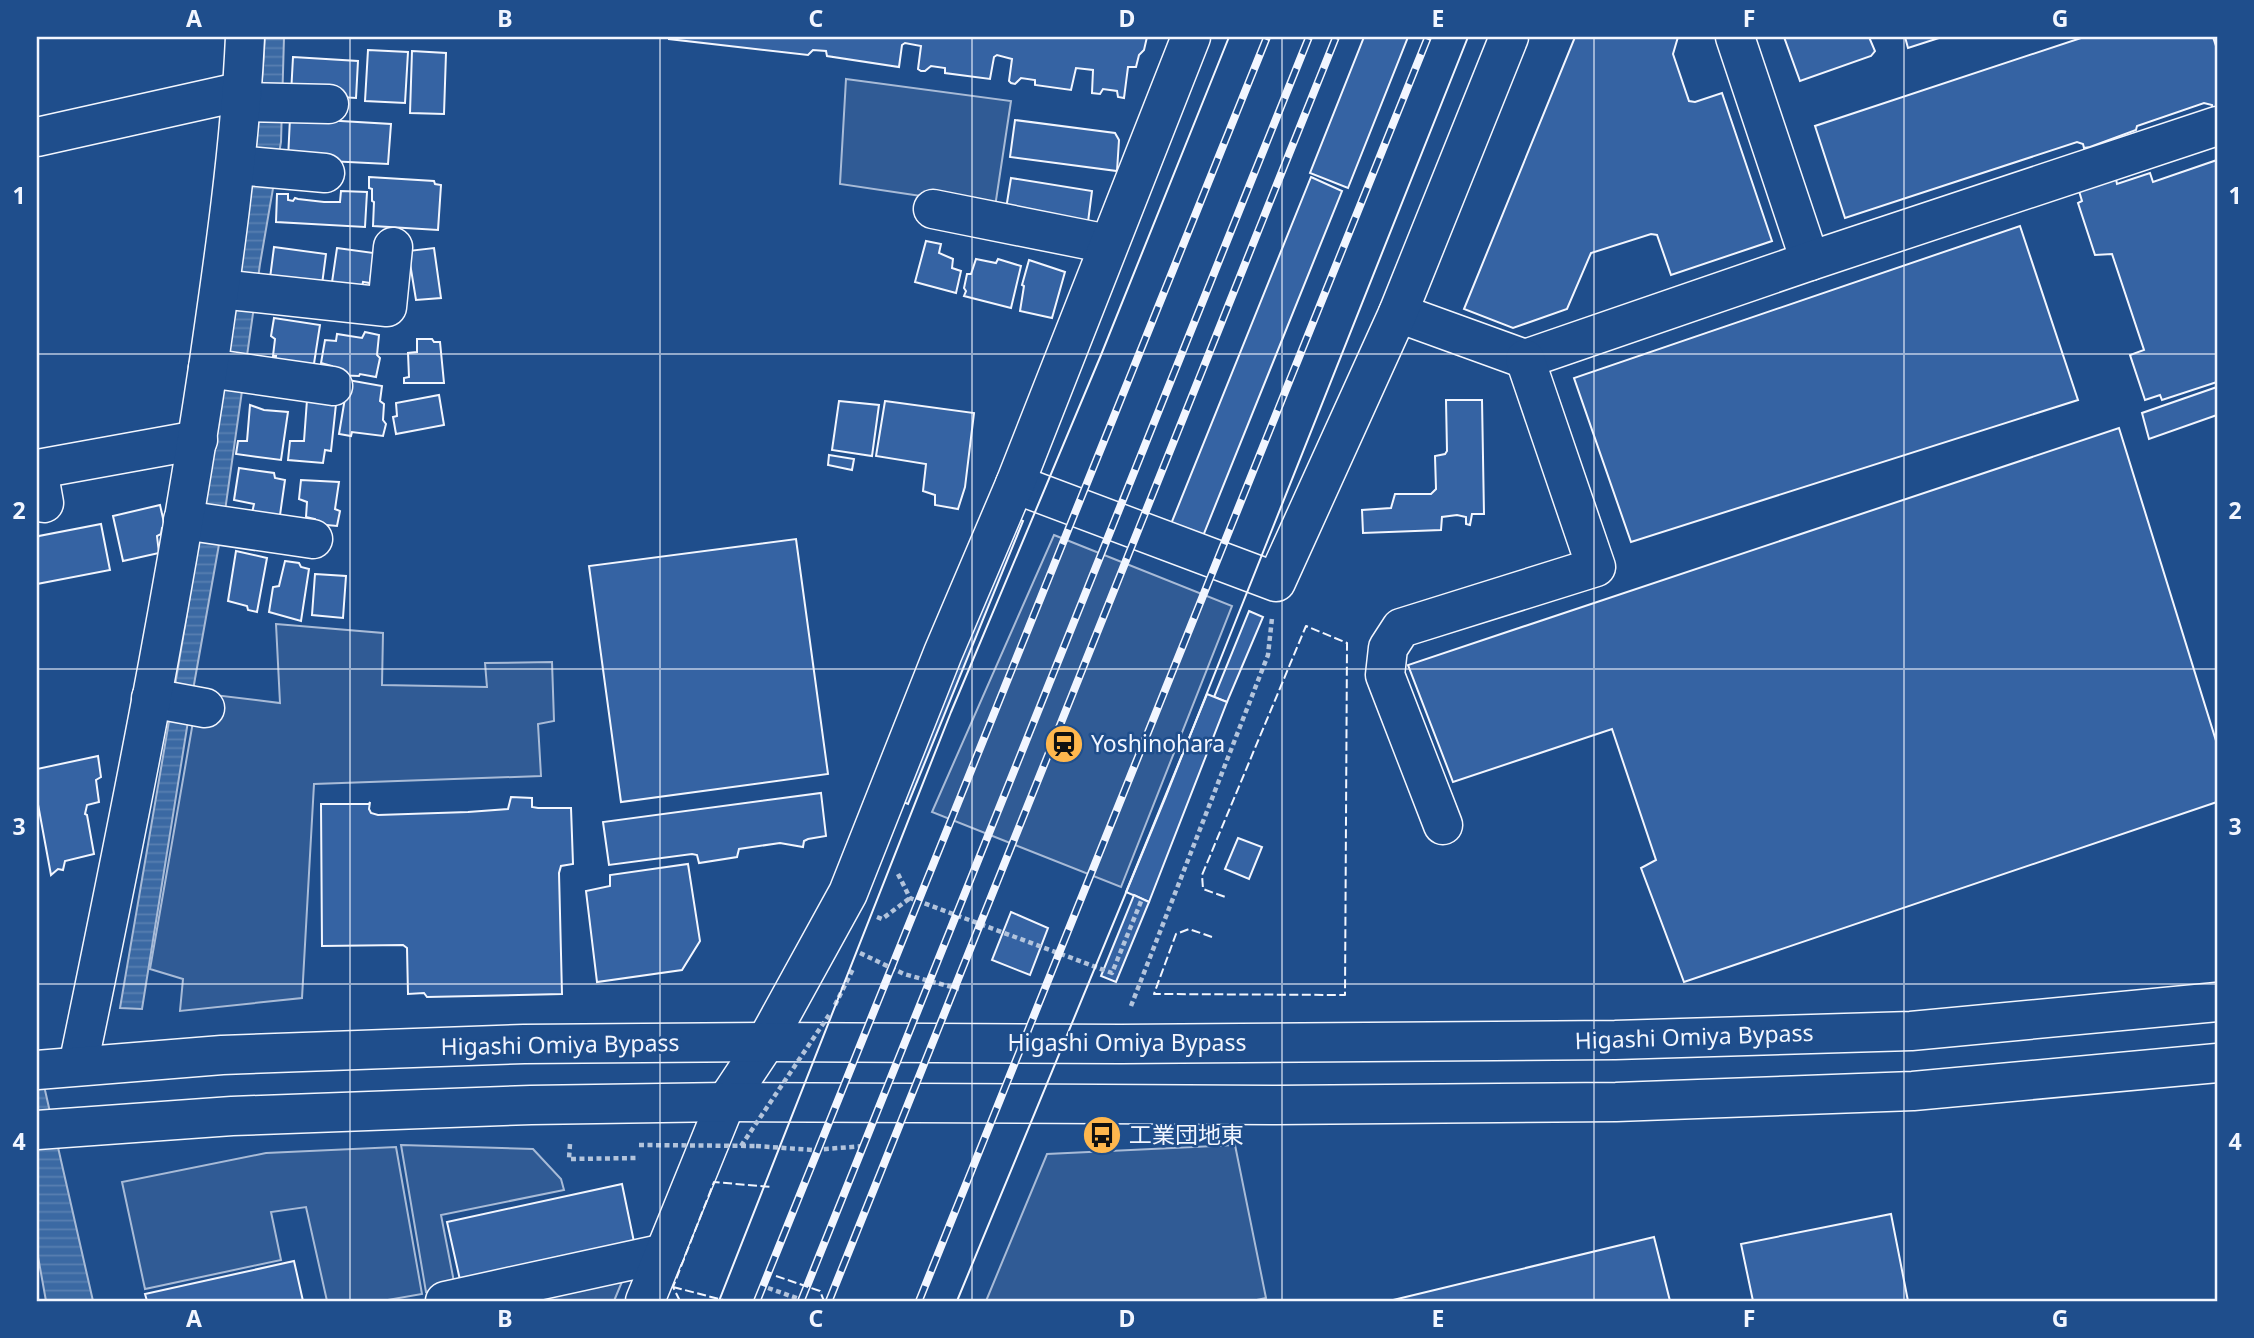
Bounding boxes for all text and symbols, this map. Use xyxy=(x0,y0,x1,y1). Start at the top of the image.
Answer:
text: A xyxy=(186,2,202,34)
text: B xyxy=(497,2,513,34)
text: C xyxy=(809,2,824,34)
text: D xyxy=(1119,2,1135,34)
text: E xyxy=(1432,2,1444,34)
text: F xyxy=(1743,2,1755,34)
text: G xyxy=(2052,2,2068,34)
text: 1 xyxy=(12,179,26,211)
text: 1 xyxy=(2228,179,2242,211)
text: 2 xyxy=(12,494,26,526)
text: 2 xyxy=(2228,494,2242,526)
station icon: Yoshinohara xyxy=(1043,723,1085,765)
place label: Yoshinohara xyxy=(1091,727,1225,759)
text: 3 xyxy=(12,810,26,842)
text: 3 xyxy=(2228,810,2242,842)
street label: Higashi Omiya Bypass xyxy=(1574,1016,1814,1056)
street label: Higashi Omiya Bypass xyxy=(440,1026,680,1062)
street label: Higashi Omiya Bypass xyxy=(1008,1026,1246,1058)
bus stop icon: 工業団地東 xyxy=(1081,1114,1123,1156)
place label: 工業団地東 xyxy=(1129,1118,1244,1150)
text: 4 xyxy=(12,1125,26,1157)
text: 4 xyxy=(2228,1125,2242,1157)
text: A xyxy=(186,1302,202,1334)
text: B xyxy=(497,1302,513,1334)
text: C xyxy=(809,1302,824,1334)
text: D xyxy=(1119,1302,1135,1334)
text: E xyxy=(1432,1302,1444,1334)
text: F xyxy=(1743,1302,1755,1334)
text: G xyxy=(2052,1302,2068,1334)

